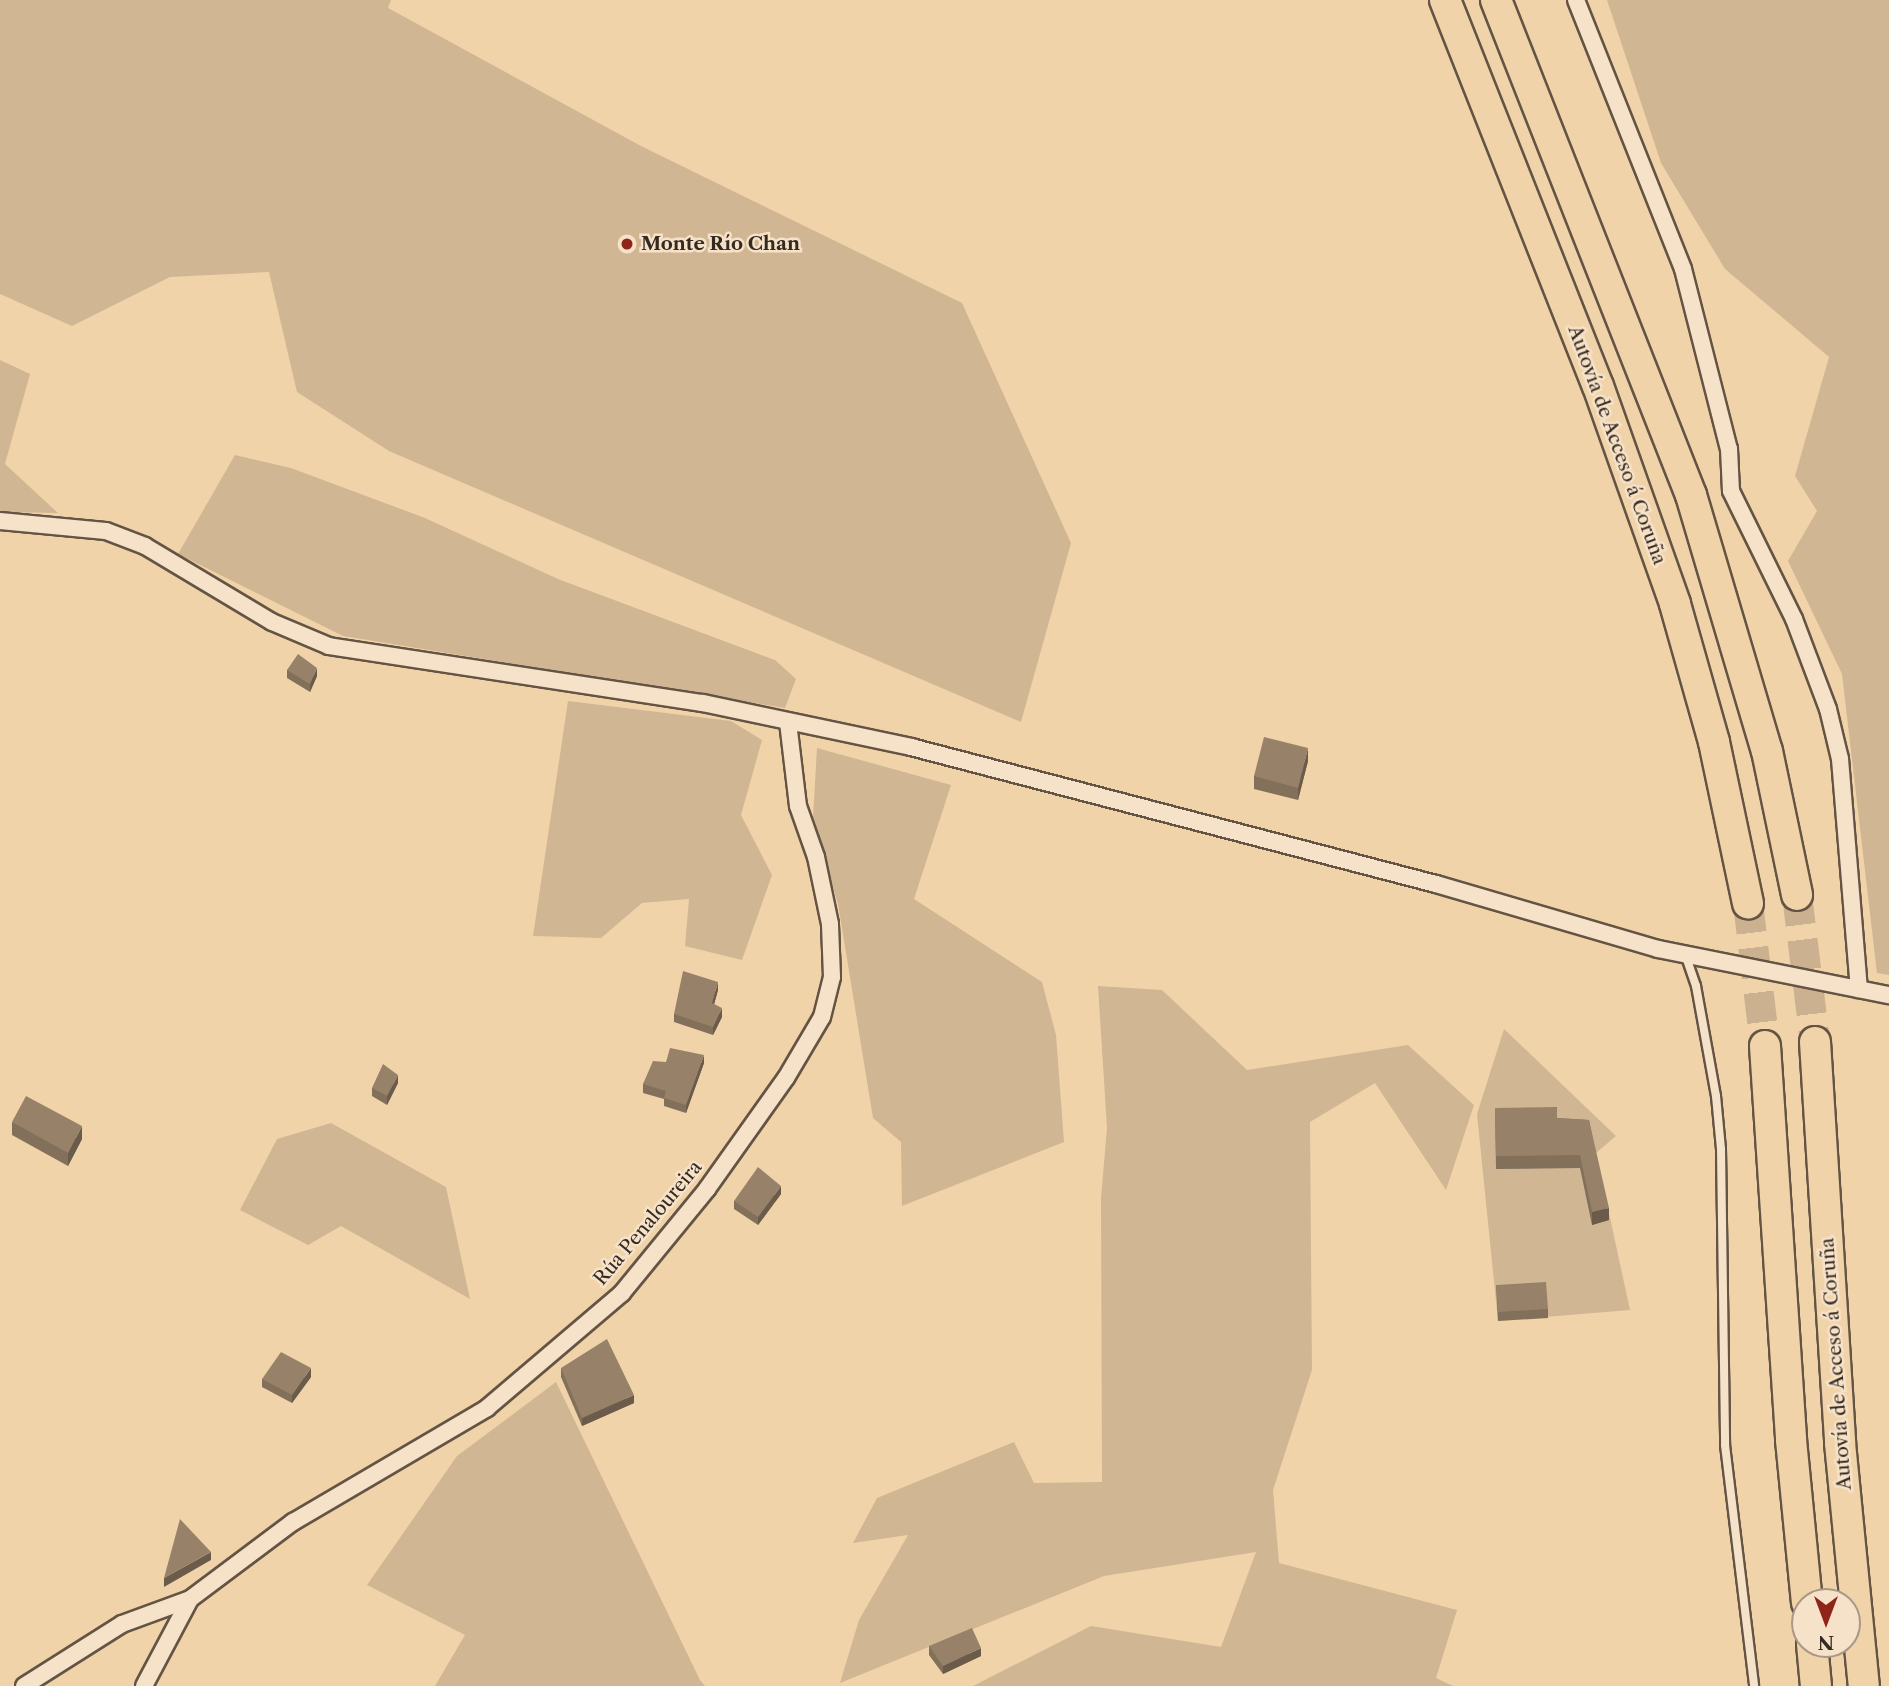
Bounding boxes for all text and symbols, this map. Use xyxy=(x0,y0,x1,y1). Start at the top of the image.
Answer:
place label: Monte Río Chan xyxy=(641,233,800,255)
marker: Monte Río Chan xyxy=(619,236,635,252)
street label: Autovía de Acceso á Coruña xyxy=(1563,322,1671,568)
street label: Rúa Penaloureira xyxy=(589,1156,707,1290)
street label: Autovía de Acceso á Coruña xyxy=(1816,1237,1856,1491)
north arrow xyxy=(1791,1588,1861,1658)
text: N xyxy=(1818,1631,1834,1654)

